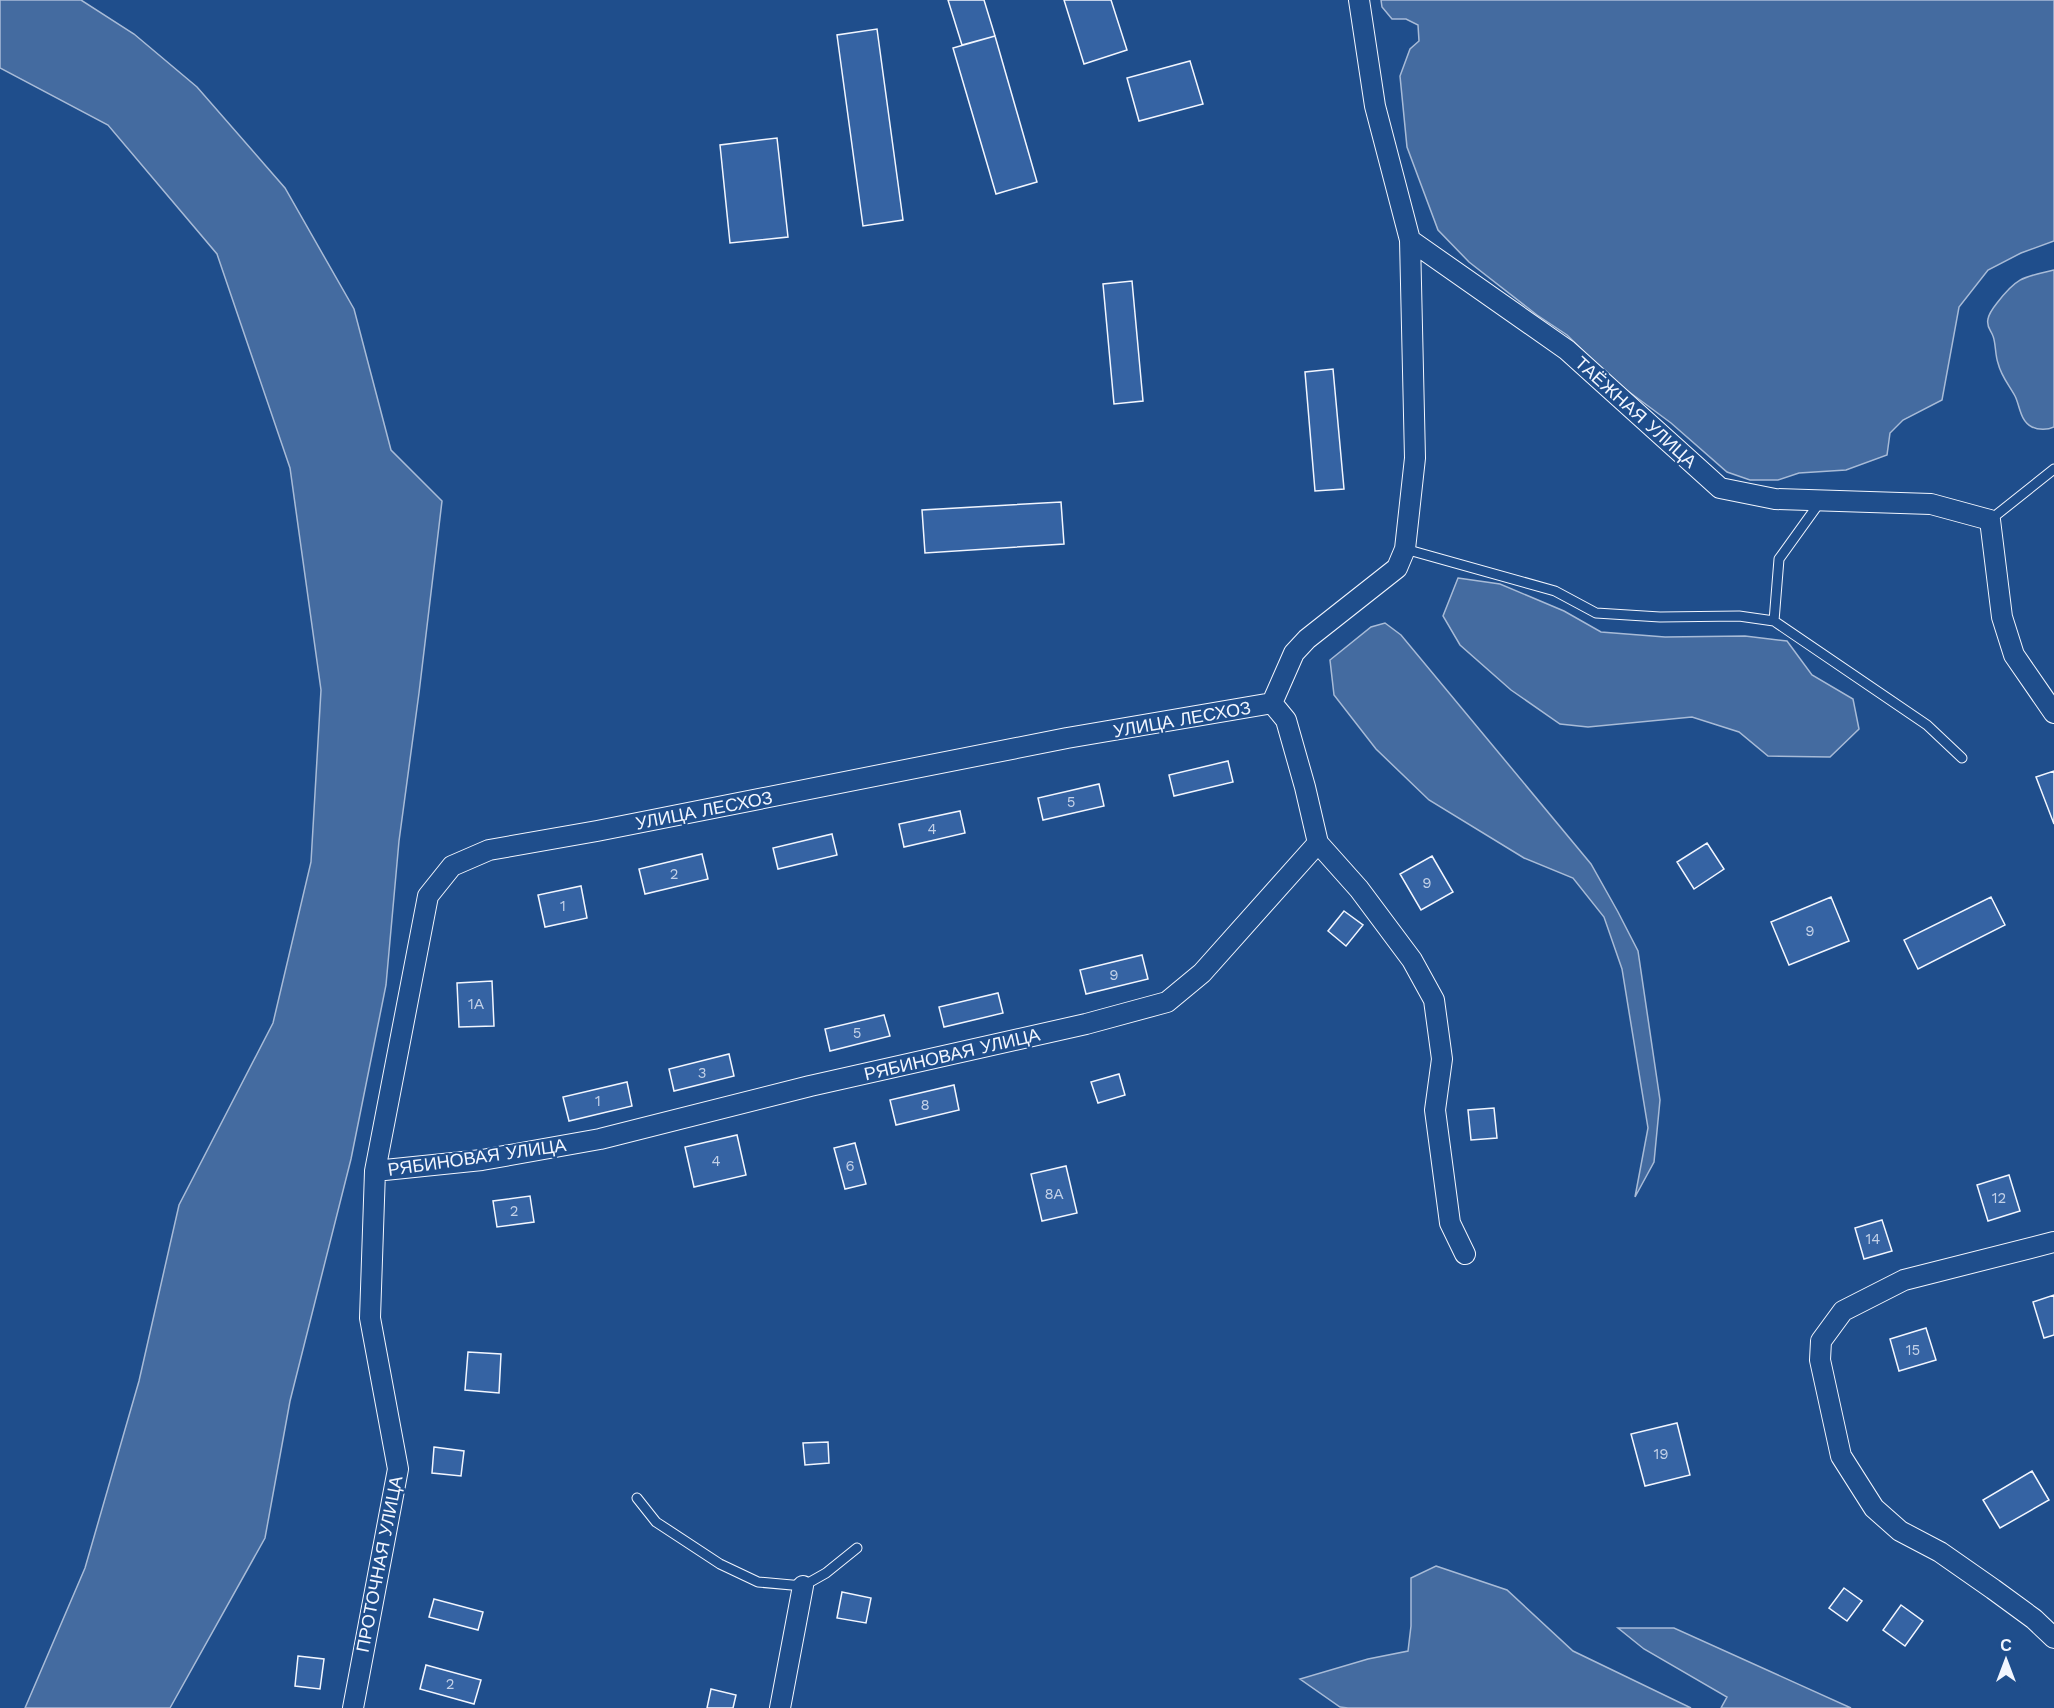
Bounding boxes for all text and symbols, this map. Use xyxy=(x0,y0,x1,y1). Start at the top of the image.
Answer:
street label: ТАЁЖНАЯ УЛИЦА xyxy=(1571,352,1701,472)
street label: УЛИЦА ЛЕСХОЗ xyxy=(1112,697,1252,741)
street label: УЛИЦА ЛЕСХОЗ xyxy=(634,786,774,834)
house number: 5 xyxy=(1067,793,1075,811)
house number: 4 xyxy=(927,820,937,838)
house number: 2 xyxy=(670,865,678,883)
house number: 9 xyxy=(1422,874,1432,892)
house number: 1 xyxy=(560,897,566,915)
house number: 9 xyxy=(1805,922,1815,940)
house number: 9 xyxy=(1109,966,1119,984)
house number: 1А xyxy=(468,995,484,1013)
house number: 5 xyxy=(853,1024,861,1042)
street label: РЯБИНОВАЯ УЛИЦА xyxy=(862,1024,1042,1084)
house number: 3 xyxy=(698,1064,706,1082)
house number: 1 xyxy=(595,1092,601,1110)
house number: 8 xyxy=(920,1096,930,1114)
street label: РЯБИНОВАЯ УЛИЦА xyxy=(386,1134,568,1180)
house number: 4 xyxy=(711,1152,721,1170)
house number: 6 xyxy=(845,1157,855,1175)
house number: 8А xyxy=(1044,1185,1064,1203)
house number: 12 xyxy=(1992,1189,2006,1207)
house number: 2 xyxy=(510,1202,518,1220)
house number: 14 xyxy=(1865,1230,1881,1248)
house number: 15 xyxy=(1906,1341,1920,1359)
house number: 19 xyxy=(1653,1445,1669,1463)
street label: ПРОТОЧНАЯ УЛИЦА xyxy=(352,1474,406,1654)
north arrow xyxy=(1976,1630,2036,1690)
text: С xyxy=(2000,1636,2012,1655)
house number: 2 xyxy=(446,1675,454,1693)

